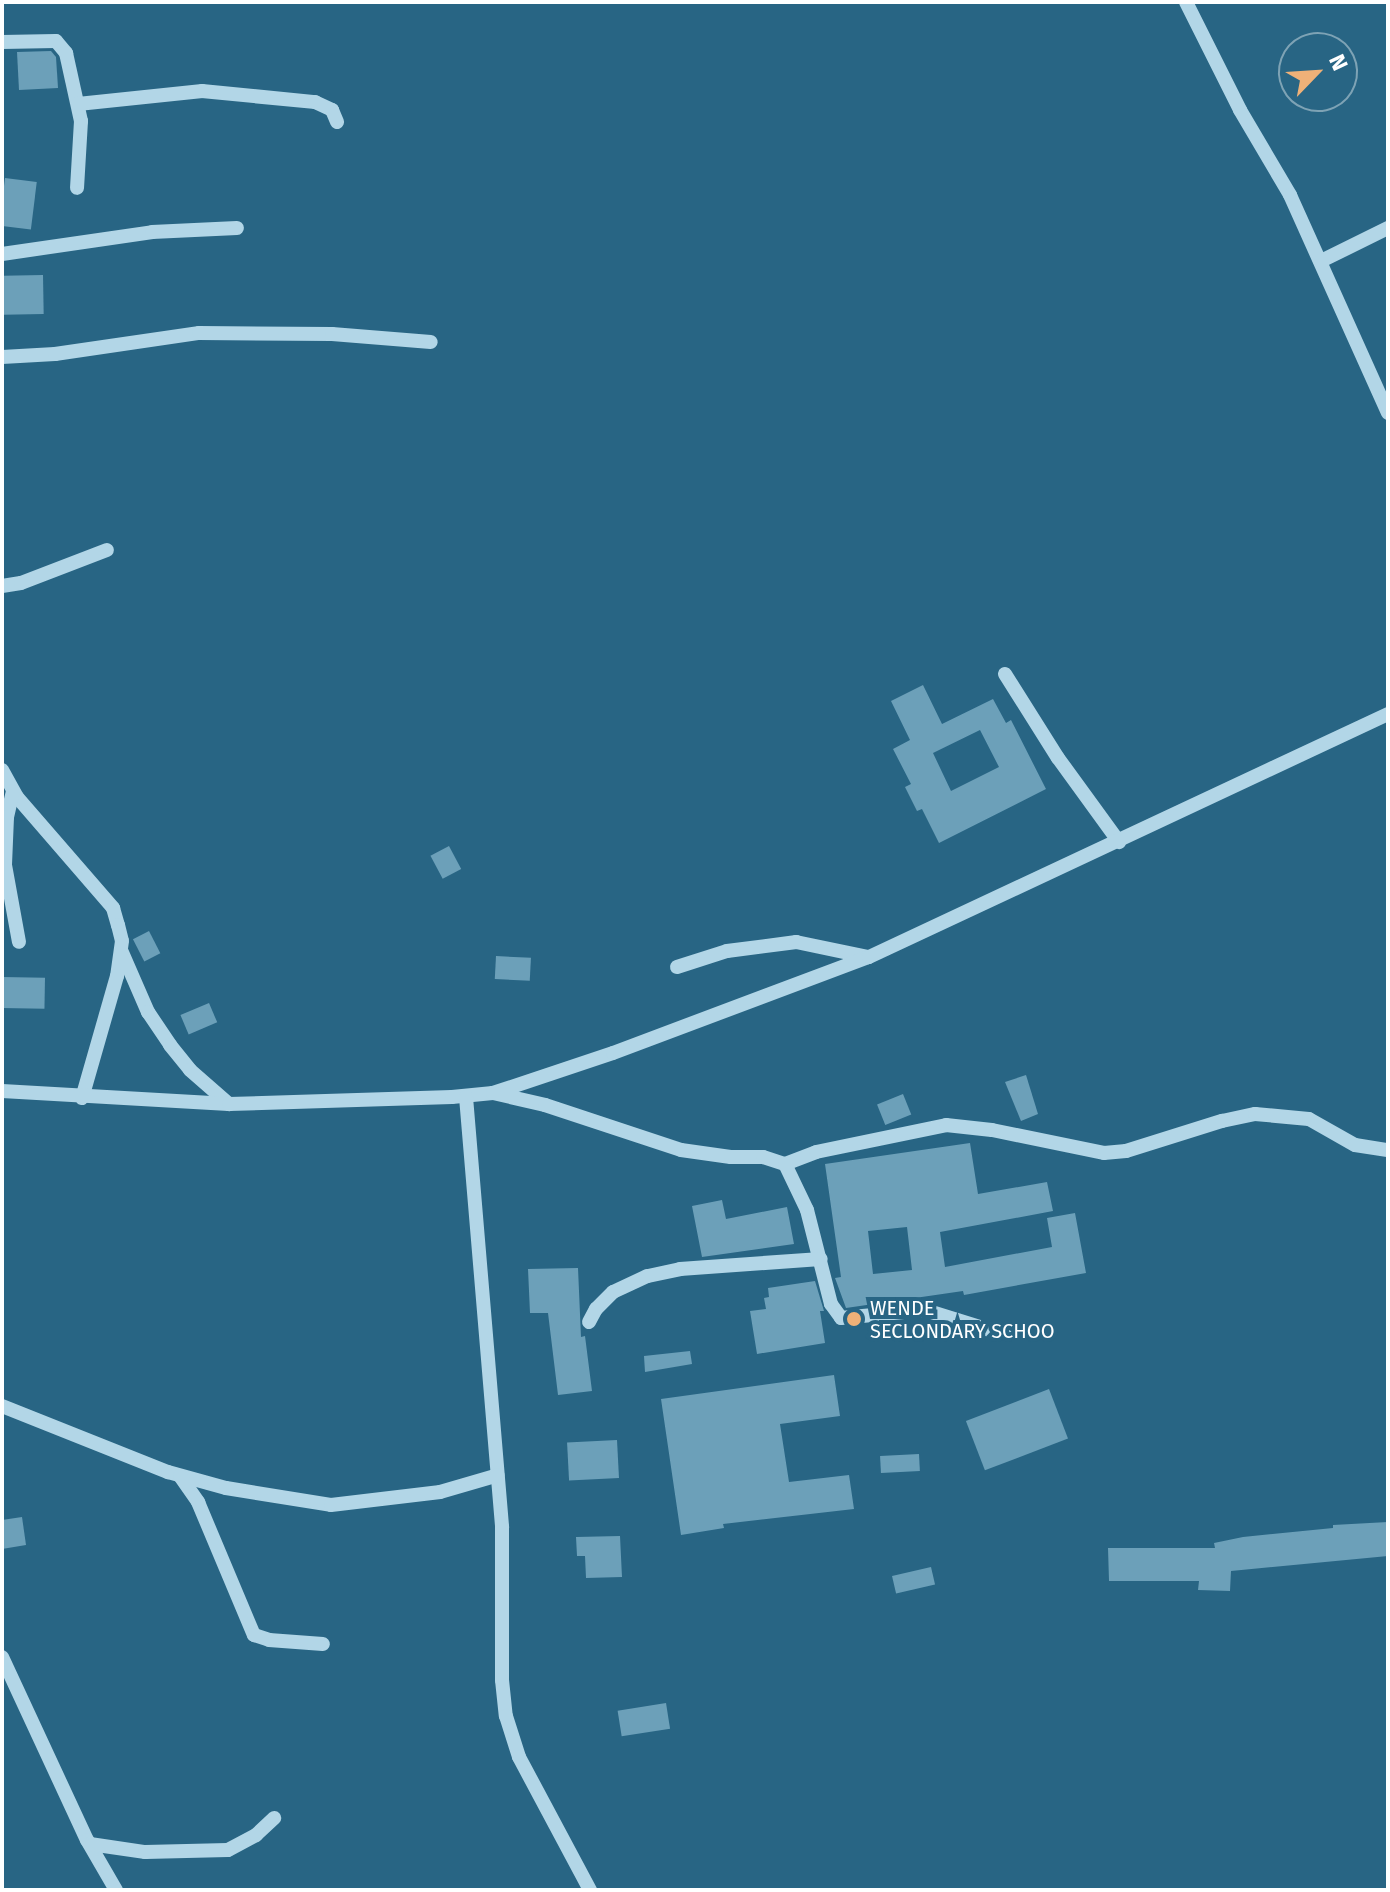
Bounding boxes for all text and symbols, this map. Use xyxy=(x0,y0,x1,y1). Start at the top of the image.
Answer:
north arrow xyxy=(1278,32,1358,112)
text: N xyxy=(1323,50,1354,75)
place label: WENDE SECLONDARY SCHOO xyxy=(870,1296,1055,1343)
marker: WENDE SECLONDARY SCHOO xyxy=(845,1310,863,1328)

